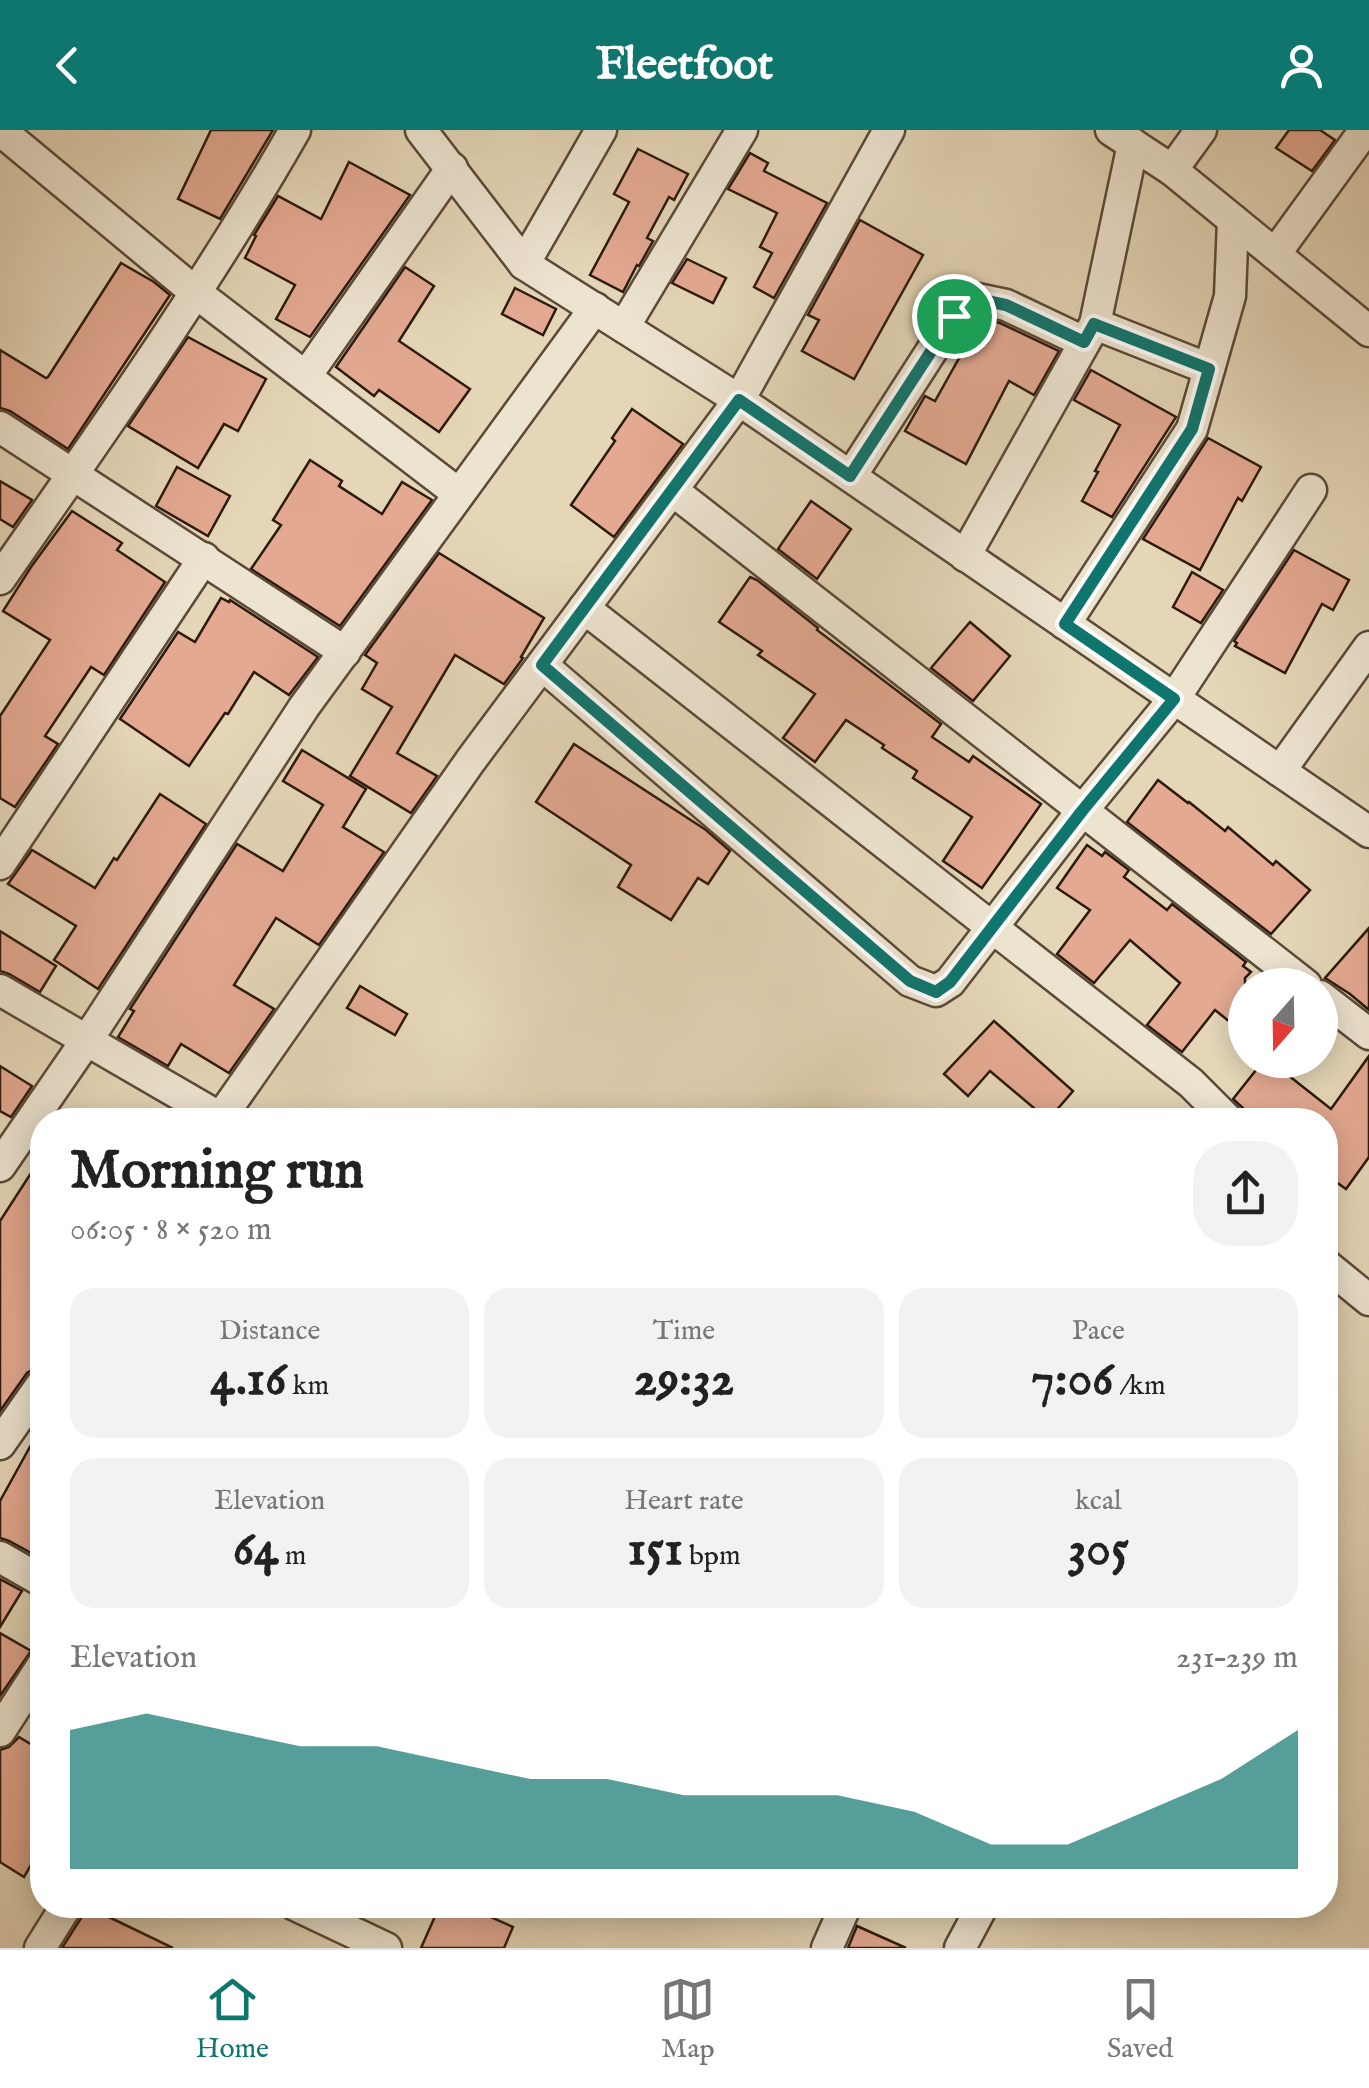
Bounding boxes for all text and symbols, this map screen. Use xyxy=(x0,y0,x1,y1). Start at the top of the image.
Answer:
text: Fleetfoot xyxy=(596,37,773,94)
icon: back xyxy=(40,38,95,93)
icon: person xyxy=(1274,38,1329,93)
pin xyxy=(912,274,997,359)
icon: arrive xyxy=(927,289,982,344)
north arrow xyxy=(1228,968,1338,1078)
map controls xyxy=(1228,968,1338,1078)
text: Morning run xyxy=(70,1137,364,1207)
button: share xyxy=(1193,1141,1298,1246)
text: 06:05 · 8 × 520 m xyxy=(70,1210,272,1251)
text: Distance xyxy=(219,1314,320,1349)
text: Time xyxy=(653,1314,715,1349)
text: Pace xyxy=(1072,1314,1125,1349)
text: 4.16 xyxy=(210,1349,286,1412)
text: 29:32 xyxy=(634,1349,734,1412)
text: 7:06 xyxy=(1031,1349,1113,1412)
text: km xyxy=(286,1369,329,1404)
text: /km xyxy=(1113,1369,1166,1404)
text: Elevation xyxy=(214,1484,325,1519)
text: Heart rate xyxy=(624,1484,744,1519)
text: kcal xyxy=(1075,1484,1122,1519)
text: 64 xyxy=(233,1519,279,1582)
text: 151 xyxy=(627,1519,683,1582)
text: 305 xyxy=(1068,1519,1129,1582)
text: m xyxy=(279,1539,306,1574)
text: bpm xyxy=(683,1539,741,1574)
text: Elevation xyxy=(70,1638,197,1679)
text: 231–239 m xyxy=(1176,1638,1298,1679)
tab: Home xyxy=(196,1972,269,2067)
tab: Map xyxy=(660,1972,715,2067)
tab: Saved xyxy=(1107,1972,1173,2067)

